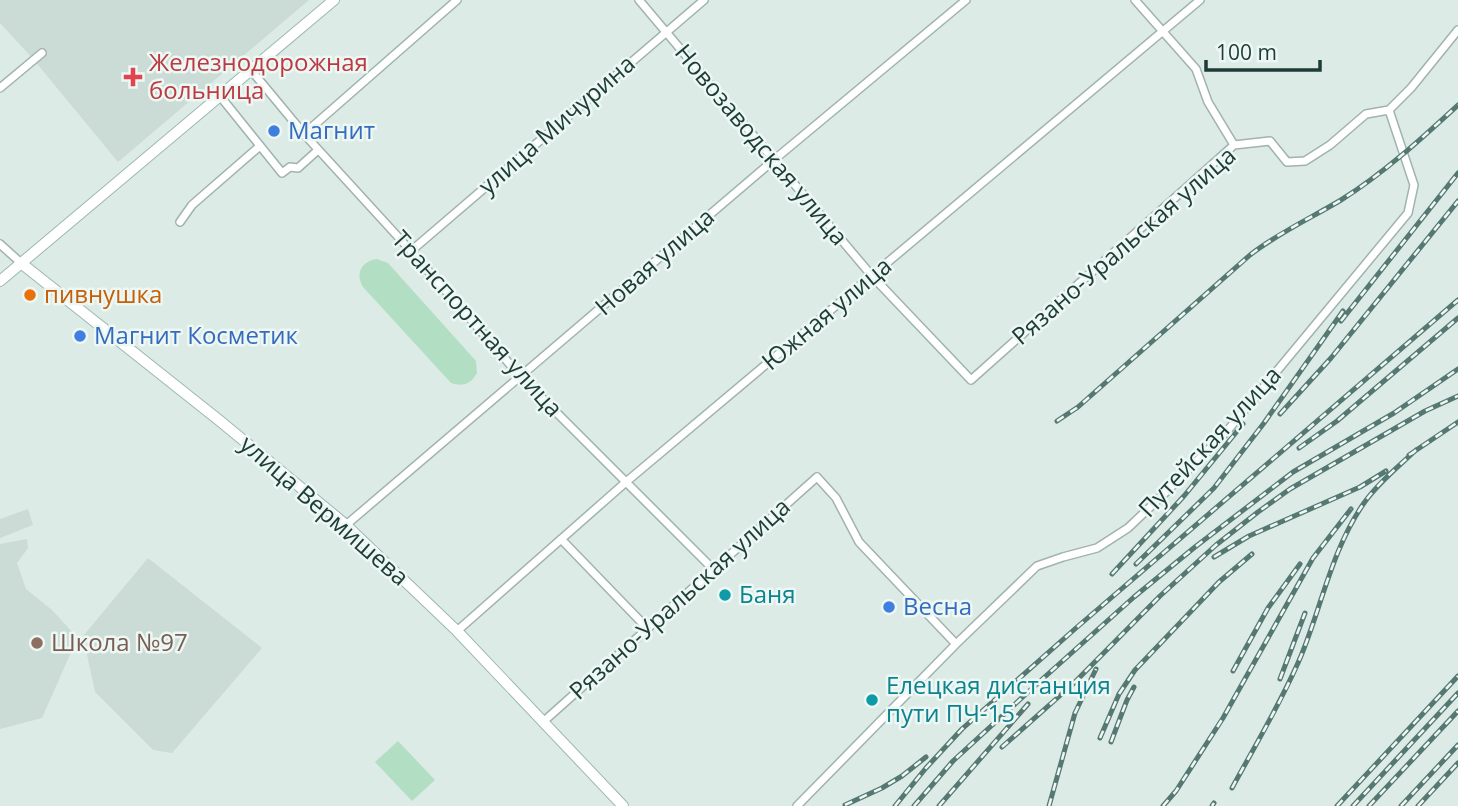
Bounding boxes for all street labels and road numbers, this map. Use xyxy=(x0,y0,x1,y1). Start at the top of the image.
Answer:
street label: Новозаводская улица xyxy=(668,36,856,252)
street label: улица Мичурина xyxy=(471,47,641,201)
street label: Рязано-Уральская улица xyxy=(1004,138,1242,351)
street label: Новая улица xyxy=(587,200,721,322)
street label: Транспортная улица xyxy=(385,223,571,423)
street label: Южная улица xyxy=(754,249,898,377)
street label: Путейская улица xyxy=(1130,358,1288,524)
street label: улица Вермишева xyxy=(233,427,417,593)
street label: Рязано-Уральская улица xyxy=(561,490,797,706)

